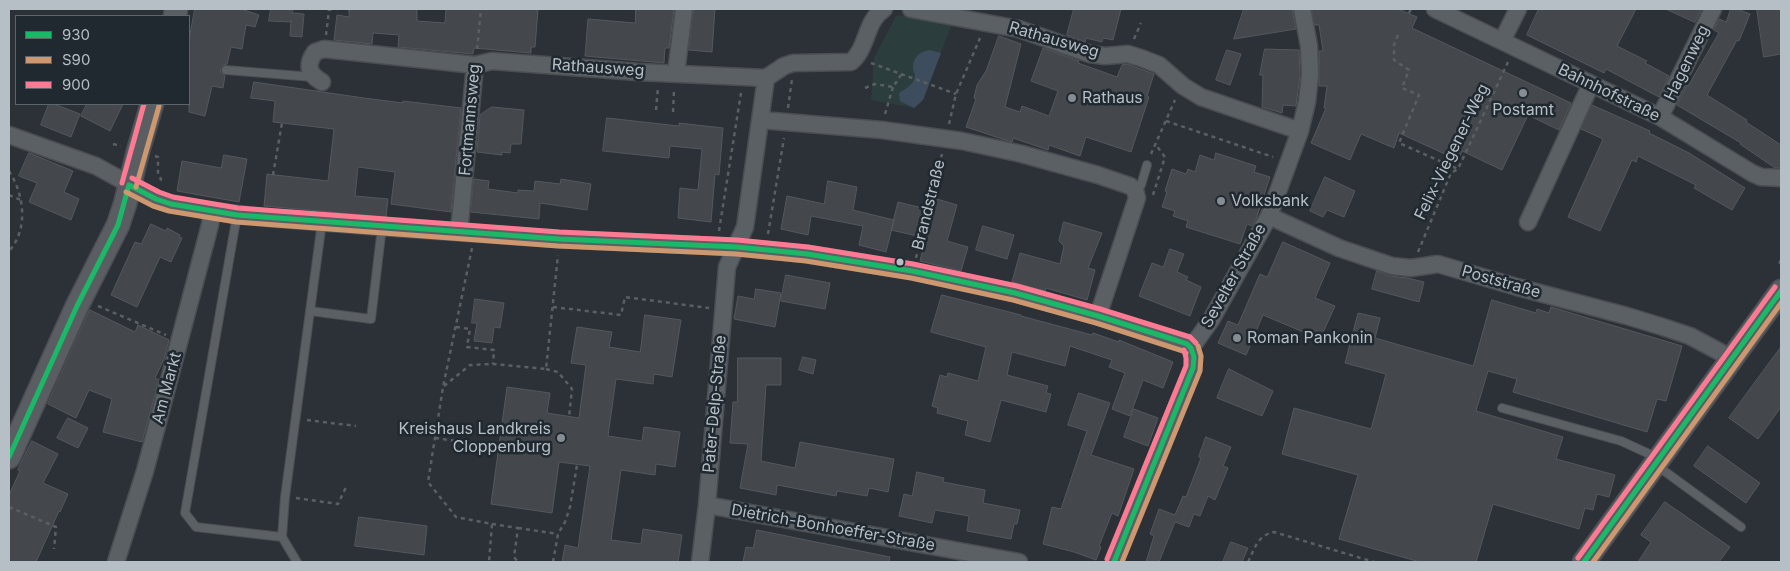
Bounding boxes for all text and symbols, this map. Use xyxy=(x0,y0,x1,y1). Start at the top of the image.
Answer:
legend xyxy=(15,15,190,105)
street label: Rathausweg xyxy=(1007,18,1101,62)
street label: Hagenweg xyxy=(1661,22,1713,104)
text: 930 xyxy=(62,25,90,44)
text: S90 xyxy=(62,50,90,69)
street label: Rathausweg xyxy=(551,55,645,81)
street label: Bahnhofstraße xyxy=(1555,60,1663,126)
street label: Fortmannsweg xyxy=(456,63,484,177)
text: 900 xyxy=(62,75,90,94)
street label: Felix-Viegener-Weg xyxy=(1411,81,1493,223)
marker: Postamt xyxy=(1517,87,1529,99)
place label: Rathaus xyxy=(1082,88,1143,108)
marker: Rathaus xyxy=(1066,92,1078,104)
place label: Postamt xyxy=(1492,100,1554,120)
street label: Brandstraße xyxy=(908,158,950,252)
place label: Volksbank xyxy=(1231,191,1309,211)
marker: Volksbank xyxy=(1215,195,1227,207)
street label: Sevelter Straße xyxy=(1197,221,1271,331)
unlabelled marker xyxy=(895,257,905,267)
street label: Poststraße xyxy=(1459,262,1543,302)
place label: Roman Pankonin xyxy=(1247,328,1373,348)
marker: Roman Pankonin xyxy=(1231,332,1243,344)
street label: Pater-Delp-Straße xyxy=(699,334,731,474)
street label: Am Markt xyxy=(148,350,186,426)
place label: Kreishaus Landkreis Cloppenburg xyxy=(399,419,551,457)
marker: Kreishaus Landkreis Cloppenburg xyxy=(555,432,567,444)
street label: Dietrich-Bonhoeffer-Straße xyxy=(730,501,936,555)

